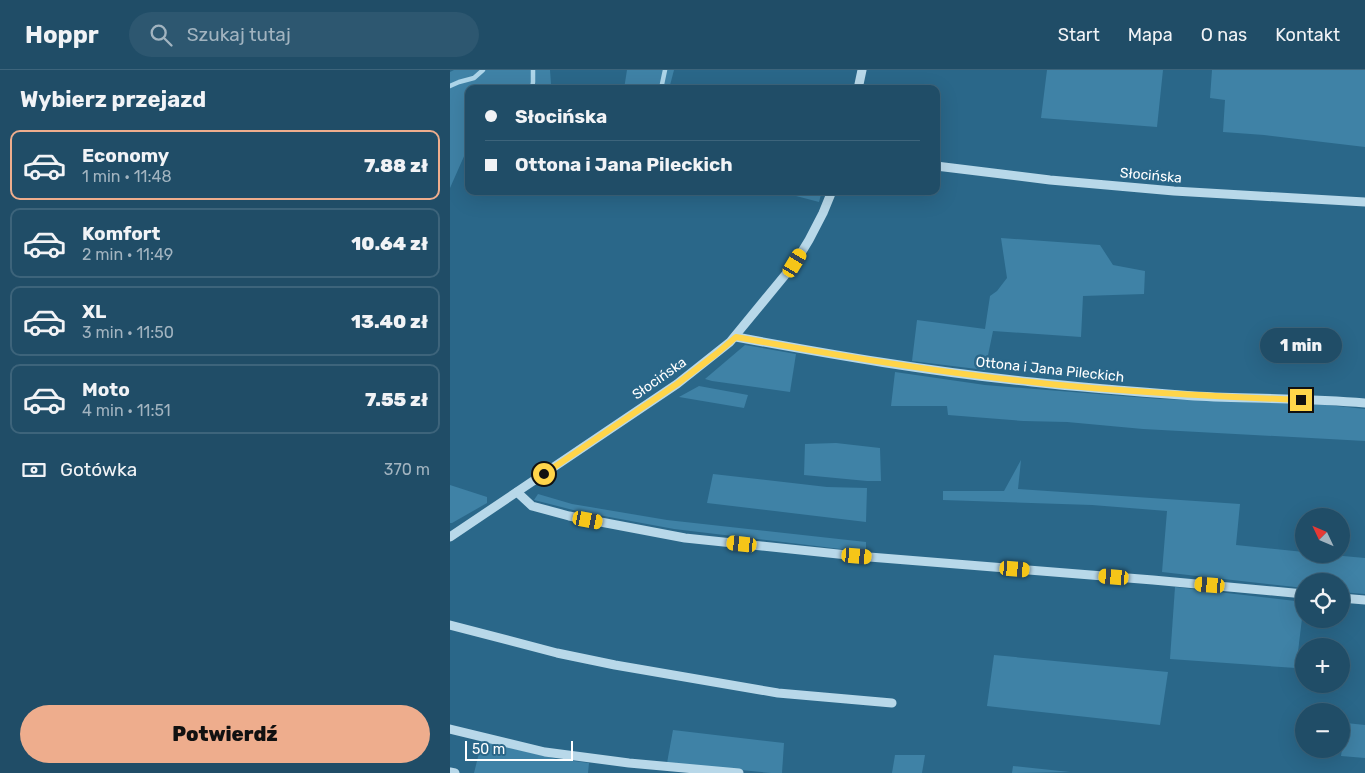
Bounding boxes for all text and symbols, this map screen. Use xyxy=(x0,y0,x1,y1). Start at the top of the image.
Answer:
search box xyxy=(129,12,479,57)
text: Hoppr xyxy=(25,21,99,49)
icon: search xyxy=(147,21,175,49)
text: Szukaj tutaj xyxy=(187,23,291,46)
text: Start xyxy=(1058,24,1100,46)
text: Mapa xyxy=(1128,24,1173,46)
text: O nas xyxy=(1201,24,1247,46)
text: Kontakt xyxy=(1275,24,1340,46)
text: Wybierz przejazd xyxy=(20,86,206,113)
text: Słocińska xyxy=(515,105,607,128)
icon: car xyxy=(22,143,67,188)
text: Economy xyxy=(82,144,169,167)
text: Ottona i Jana Pileckich xyxy=(515,153,733,176)
text: 7.88 zł xyxy=(364,154,428,177)
street label: Słocińska xyxy=(1119,164,1183,187)
text: 1 min · 11:48 xyxy=(82,167,172,186)
icon: car xyxy=(22,221,67,266)
text: Komfort xyxy=(82,222,160,245)
text: 10.64 zł xyxy=(351,232,428,255)
text: 2 min · 11:49 xyxy=(82,245,173,264)
car xyxy=(780,246,809,280)
icon: car xyxy=(22,299,67,344)
text: XL xyxy=(82,300,106,323)
text: 13.40 zł xyxy=(351,310,428,333)
text: 3 min · 11:50 xyxy=(82,323,174,342)
callout: 1 min xyxy=(1260,328,1342,362)
text: 1 min xyxy=(1280,336,1322,355)
street label: Ottona i Jana Pileckich xyxy=(975,353,1125,386)
street label: Słocińska xyxy=(629,354,690,403)
icon: car xyxy=(22,377,67,422)
text: Moto xyxy=(82,378,130,401)
text: 7.55 zł xyxy=(365,388,428,411)
route end xyxy=(1290,389,1312,411)
text: 4 min · 11:51 xyxy=(82,401,171,420)
icon: cash xyxy=(20,456,48,484)
text: Gotówka xyxy=(60,458,137,481)
text: 370 m xyxy=(384,460,430,479)
route start xyxy=(533,463,555,485)
north arrow xyxy=(1295,508,1350,562)
map controls xyxy=(1295,508,1350,758)
car xyxy=(571,510,604,530)
car xyxy=(726,535,757,553)
car xyxy=(841,547,872,565)
car xyxy=(999,560,1030,578)
car xyxy=(1098,568,1129,586)
button: locate xyxy=(1295,573,1350,628)
car xyxy=(1194,576,1225,594)
button: + xyxy=(1295,638,1350,693)
button: − xyxy=(1295,703,1350,758)
button: Potwierdź xyxy=(20,705,430,763)
scale bar xyxy=(465,738,572,761)
text: 50 m xyxy=(472,741,505,758)

